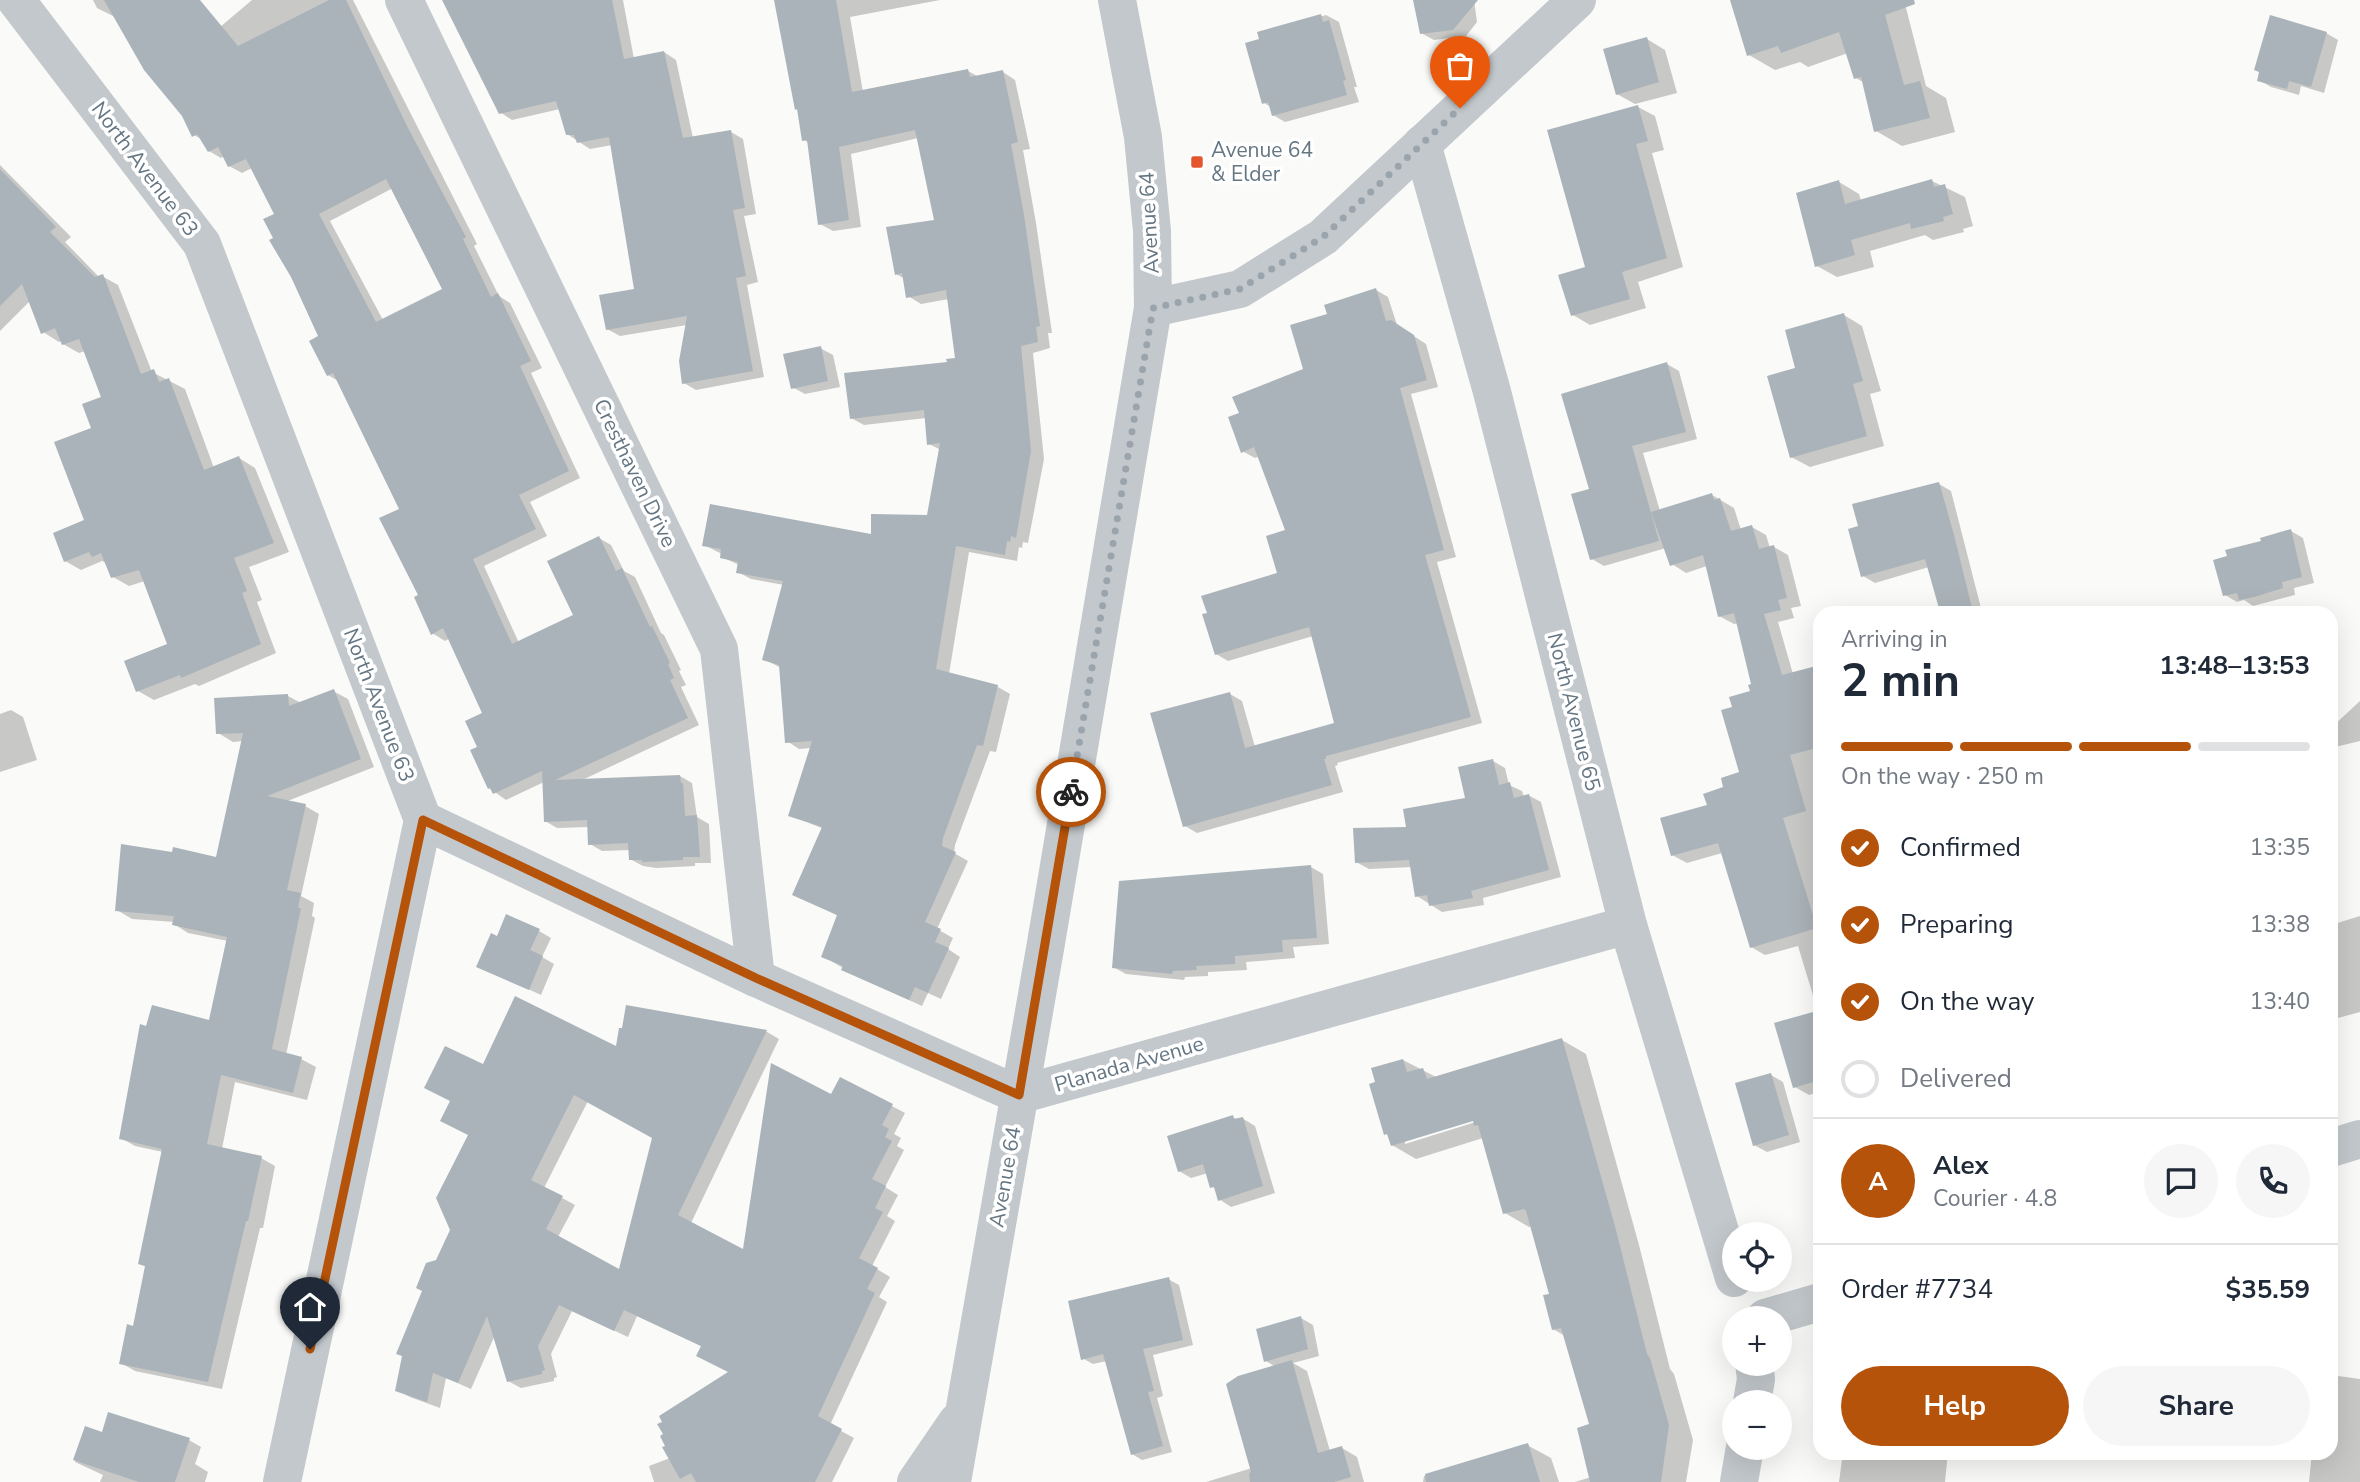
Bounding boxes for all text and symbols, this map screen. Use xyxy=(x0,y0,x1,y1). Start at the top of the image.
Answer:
pin xyxy=(1430,36,1490,108)
icon: bag xyxy=(1441,47,1479,85)
street label: North Avenue 63 xyxy=(85,96,205,242)
place label: Avenue 64 & Elder xyxy=(1211,136,1313,188)
marker: Avenue 64 & Elder xyxy=(1189,154,1205,170)
street label: Avenue 64 xyxy=(1132,171,1166,275)
street label: Cresthaven Drive xyxy=(587,394,683,552)
street label: North Avenue 63 xyxy=(337,624,421,786)
text: Arriving in xyxy=(1841,624,1948,655)
street label: North Avenue 65 xyxy=(1541,630,1607,794)
text: 13:48–13:53 xyxy=(2159,648,2310,683)
text: 2 min xyxy=(1841,649,1960,712)
courier xyxy=(1036,757,1106,827)
text: On the way · 250 m xyxy=(1841,761,2044,792)
icon: bike xyxy=(1052,773,1090,811)
icon: check xyxy=(1841,829,1879,867)
text: Confirmed xyxy=(1900,830,2021,865)
text: 13:35 xyxy=(2250,832,2310,863)
icon: check xyxy=(1841,906,1879,944)
text: Preparing xyxy=(1900,907,2013,942)
text: 13:38 xyxy=(2250,909,2310,940)
icon: check xyxy=(1841,983,1879,1021)
text: On the way xyxy=(1900,984,2034,1019)
text: 13:40 xyxy=(2250,986,2310,1017)
street label: Planada Avenue xyxy=(1051,1029,1207,1099)
text: Delivered xyxy=(1900,1061,2012,1096)
street label: Avenue 64 xyxy=(982,1124,1028,1230)
button: chat xyxy=(2144,1144,2218,1218)
button: phone xyxy=(2236,1144,2310,1218)
text: Alex xyxy=(1933,1148,1989,1183)
text: A xyxy=(1868,1164,1888,1199)
text: Courier · 4.8 xyxy=(1933,1183,2057,1214)
map controls xyxy=(1722,1222,1792,1460)
button: locate xyxy=(1722,1222,1792,1292)
text: Order #7734 xyxy=(1841,1272,1993,1307)
text: $35.59 xyxy=(2226,1272,2310,1307)
pin xyxy=(280,1277,340,1349)
icon: home xyxy=(291,1288,329,1326)
button: + xyxy=(1722,1306,1792,1376)
button: Help xyxy=(1841,1366,2069,1446)
button: Share xyxy=(2083,1366,2310,1446)
button: − xyxy=(1722,1390,1792,1460)

